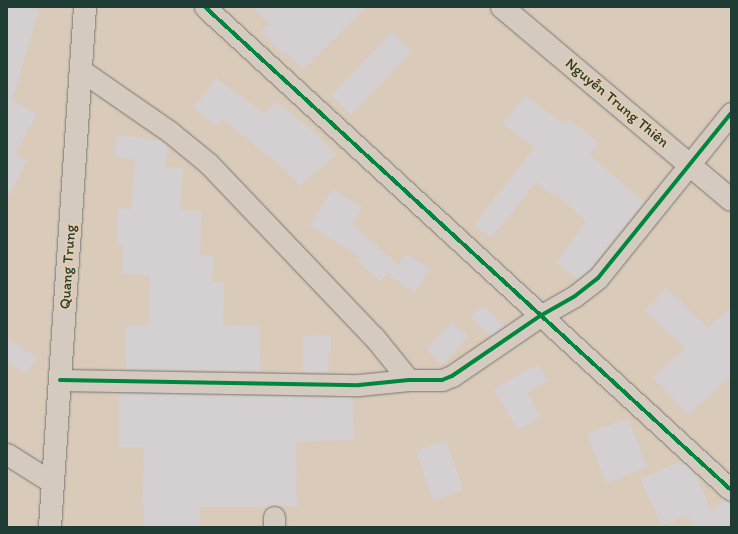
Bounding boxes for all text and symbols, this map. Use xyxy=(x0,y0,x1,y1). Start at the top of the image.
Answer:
street label: Nguyễn Trung Thiên xyxy=(562,55,672,151)
street label: Quang Trung xyxy=(56,225,80,309)

